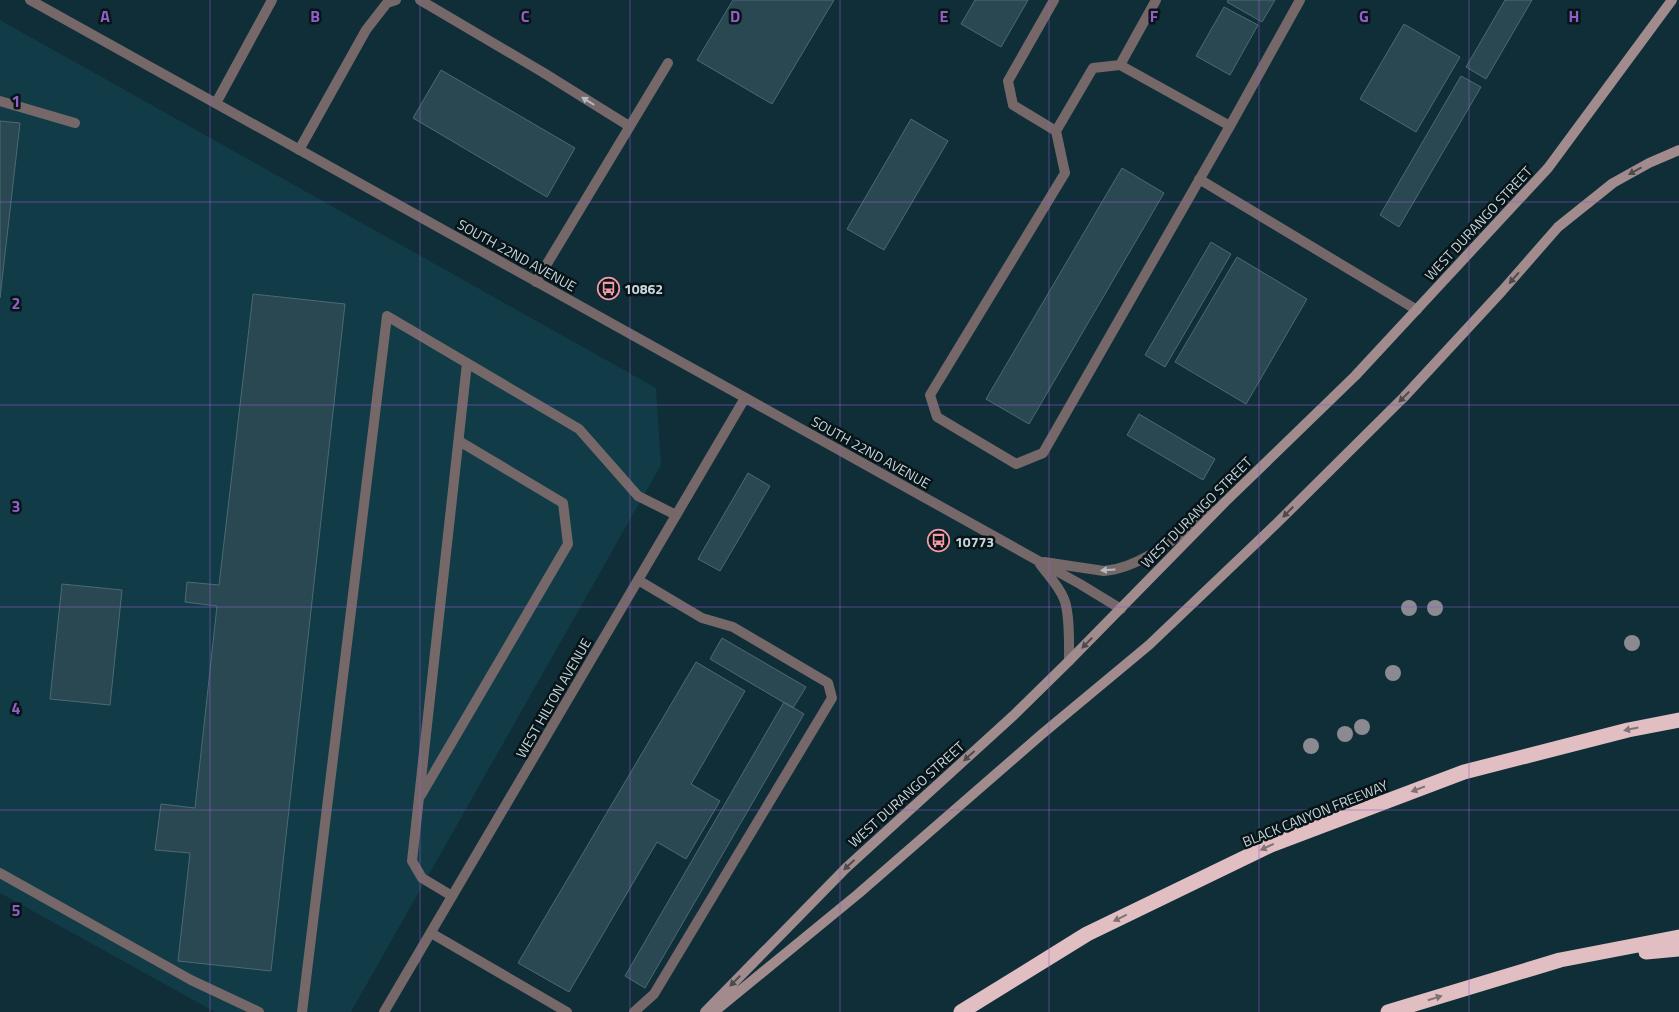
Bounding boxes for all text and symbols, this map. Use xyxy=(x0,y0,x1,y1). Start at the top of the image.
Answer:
text: A xyxy=(100,4,110,28)
text: B xyxy=(310,4,320,28)
text: C xyxy=(521,4,530,28)
text: D xyxy=(730,4,740,28)
text: E xyxy=(940,4,949,28)
text: F xyxy=(1150,4,1159,28)
text: G xyxy=(1359,4,1369,28)
text: H xyxy=(1569,4,1579,28)
text: 1 xyxy=(12,89,20,113)
one-way arrow xyxy=(581,96,594,105)
street label: WEST DURANGO STREET xyxy=(1419,161,1537,285)
one-way arrow xyxy=(1628,167,1642,175)
street label: SOUTH 22ND AVENUE xyxy=(454,214,580,297)
one-way arrow xyxy=(1508,271,1520,283)
bus stop icon: 10862 xyxy=(596,276,620,300)
place label: 10862 xyxy=(624,278,663,299)
text: 2 xyxy=(12,291,20,315)
one-way arrow xyxy=(1398,391,1410,403)
street label: SOUTH 22ND AVENUE xyxy=(808,411,934,494)
street label: WEST DURANGO STREET xyxy=(1136,451,1257,572)
text: 3 xyxy=(12,494,20,518)
one-way arrow xyxy=(1283,505,1295,517)
bus stop icon: 10773 xyxy=(927,529,951,553)
place label: 10773 xyxy=(955,531,994,552)
one-way arrow xyxy=(1100,566,1116,574)
street label: WEST HILTON AVENUE xyxy=(510,634,596,762)
one-way arrow xyxy=(1081,637,1093,649)
text: 4 xyxy=(12,696,21,720)
one-way arrow xyxy=(1623,726,1639,734)
street label: WEST DURANGO STREET xyxy=(843,736,969,852)
one-way arrow xyxy=(963,750,976,761)
street label: BLACK CANYON FREEWAY xyxy=(1239,774,1391,852)
one-way arrow xyxy=(1411,786,1426,793)
one-way arrow xyxy=(1260,844,1274,852)
one-way arrow xyxy=(843,859,855,871)
text: 5 xyxy=(12,898,21,922)
one-way arrow xyxy=(1113,914,1128,922)
one-way arrow xyxy=(729,975,741,987)
one-way arrow xyxy=(1427,993,1442,1001)

